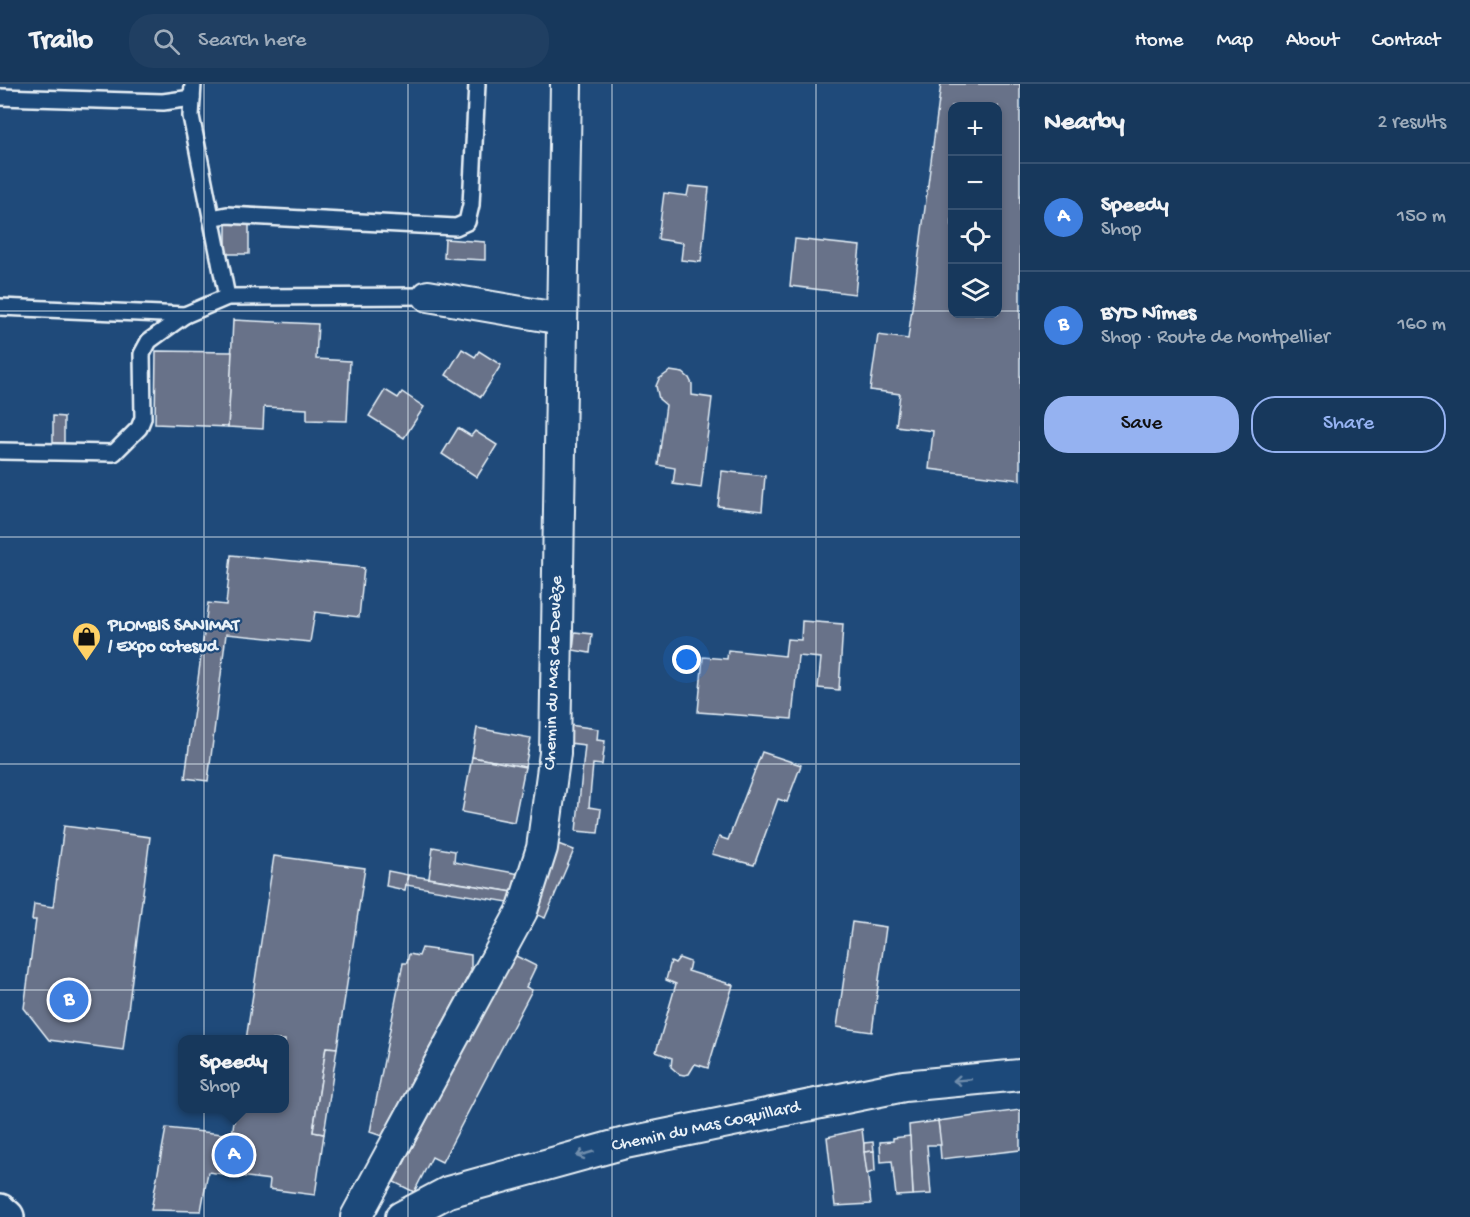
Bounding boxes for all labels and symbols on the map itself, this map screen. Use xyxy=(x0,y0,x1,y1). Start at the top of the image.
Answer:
street label: Chemin du Mas de Devèze xyxy=(540,575,568,771)
place label: PLOMBIS SANIMAT / Expo cotesud xyxy=(107,616,240,658)
shop icon: PLOMBIS SANIMAT / Expo cotesud xyxy=(71,620,103,662)
your location xyxy=(672,645,701,674)
pin: B xyxy=(50,978,88,1022)
one-way arrow xyxy=(952,1075,972,1086)
street label: Chemin du Mas Coquillard xyxy=(610,1096,803,1157)
pin: A xyxy=(214,1132,254,1178)
one-way arrow xyxy=(576,1149,595,1160)

